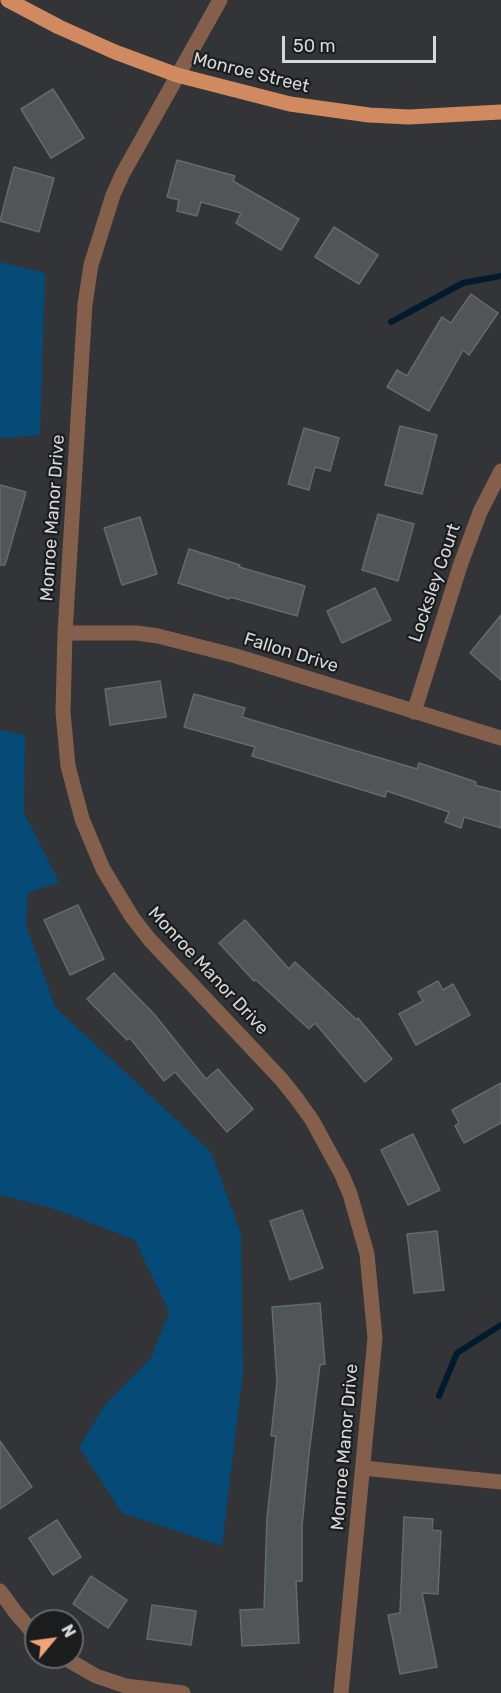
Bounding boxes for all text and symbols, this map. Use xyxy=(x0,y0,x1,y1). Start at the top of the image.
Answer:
scale bar xyxy=(285,24,440,62)
text: 50 m xyxy=(293,35,336,57)
street label: Monroe Street xyxy=(191,48,311,98)
street label: Monroe Manor Drive xyxy=(36,434,70,602)
street label: Locksley Court xyxy=(405,521,465,645)
street label: Fallon Drive xyxy=(241,628,341,678)
street label: Monroe Manor Drive xyxy=(143,903,273,1039)
street label: Monroe Manor Drive xyxy=(327,1363,363,1531)
north arrow xyxy=(24,1609,84,1669)
text: N xyxy=(57,1621,80,1641)

